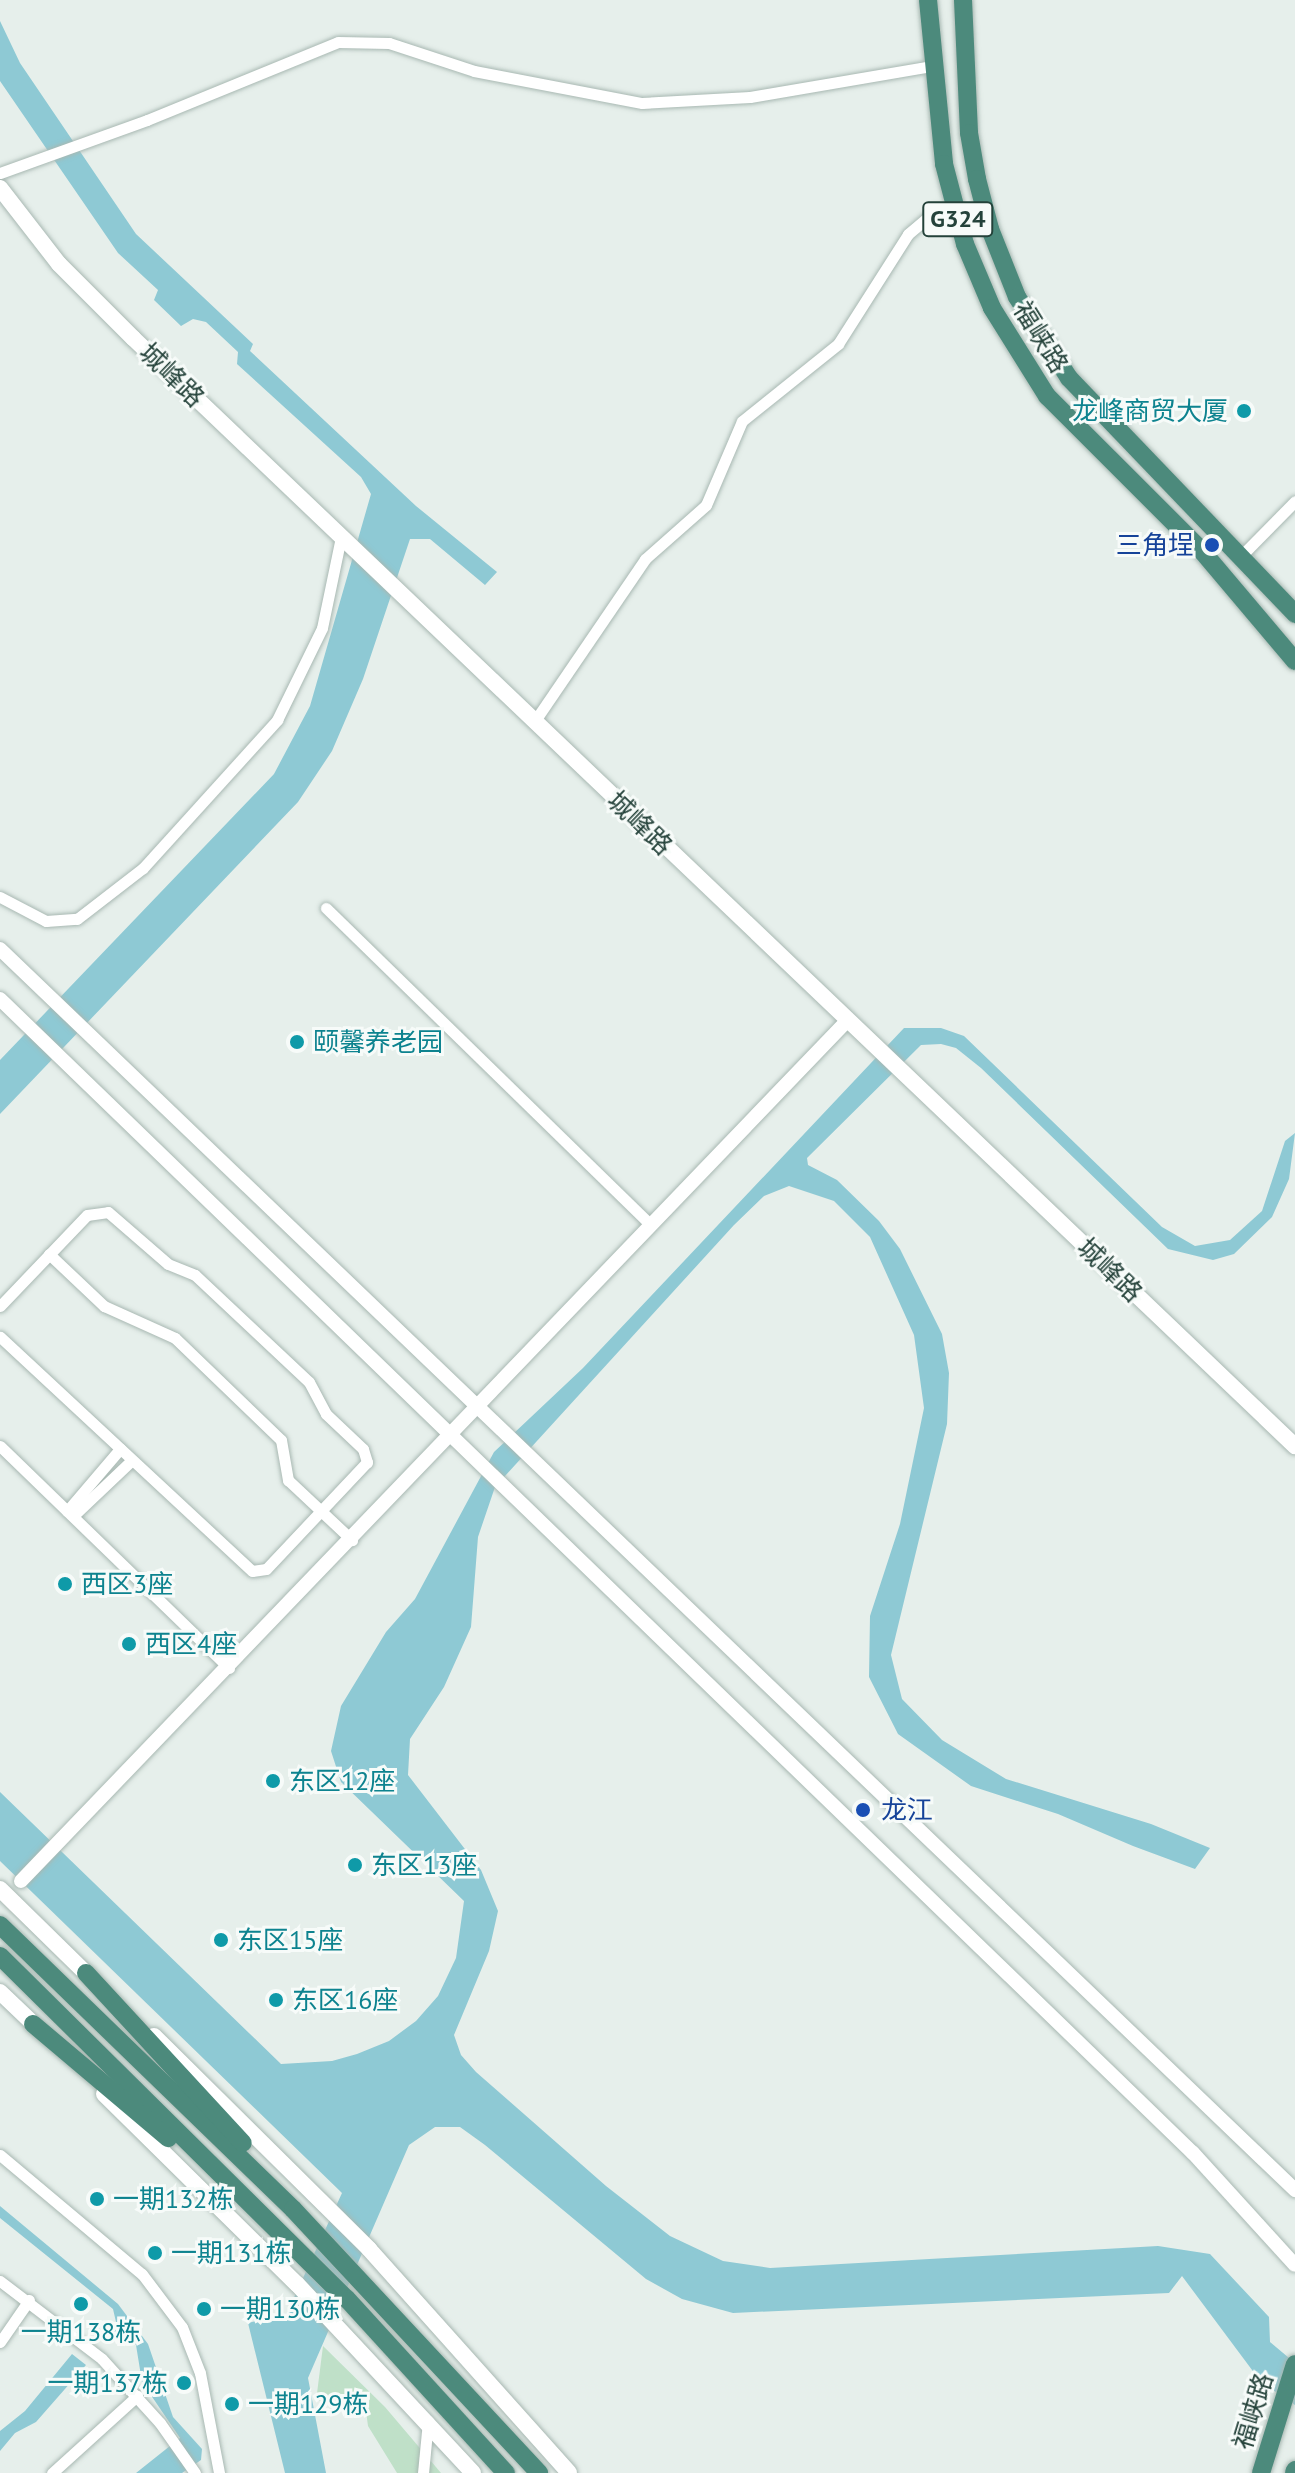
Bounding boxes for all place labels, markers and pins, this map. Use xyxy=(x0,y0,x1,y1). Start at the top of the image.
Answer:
place label: 龙峰商贸大厦 xyxy=(1072,395,1228,427)
marker: 龙峰商贸大厦 xyxy=(1235,402,1253,420)
place label: 三角埕 xyxy=(1116,529,1194,561)
marker: 三角埕 xyxy=(1201,534,1223,556)
place label: 颐馨养老园 xyxy=(313,1026,443,1058)
marker: 颐馨养老园 xyxy=(288,1033,306,1051)
place label: 西区3座 xyxy=(81,1568,173,1600)
marker: 西区3座 xyxy=(56,1575,74,1593)
place label: 西区4座 xyxy=(145,1628,237,1660)
marker: 西区4座 xyxy=(120,1635,138,1653)
place label: 东区12座 xyxy=(289,1765,395,1797)
marker: 东区12座 xyxy=(264,1772,282,1790)
place label: 龙江 xyxy=(881,1794,933,1826)
marker: 龙江 xyxy=(852,1799,874,1821)
place label: 东区13座 xyxy=(371,1849,477,1881)
marker: 东区13座 xyxy=(346,1856,364,1874)
place label: 东区15座 xyxy=(237,1924,343,1956)
marker: 东区15座 xyxy=(212,1931,230,1949)
place label: 东区16座 xyxy=(292,1984,398,2016)
marker: 东区16座 xyxy=(267,1991,285,2009)
place label: 一期132栋 xyxy=(113,2183,234,2215)
marker: 一期132栋 xyxy=(88,2190,106,2208)
place label: 一期131栋 xyxy=(171,2237,292,2269)
marker: 一期131栋 xyxy=(146,2244,164,2262)
place label: 一期130栋 xyxy=(220,2293,341,2325)
marker: 一期138栋 xyxy=(72,2295,90,2313)
marker: 一期130栋 xyxy=(195,2300,213,2318)
place label: 一期138栋 xyxy=(21,2316,141,2348)
place label: 一期137栋 xyxy=(47,2367,168,2399)
marker: 一期137栋 xyxy=(175,2374,193,2392)
place label: 一期129栋 xyxy=(248,2388,369,2420)
marker: 一期129栋 xyxy=(223,2395,241,2413)

